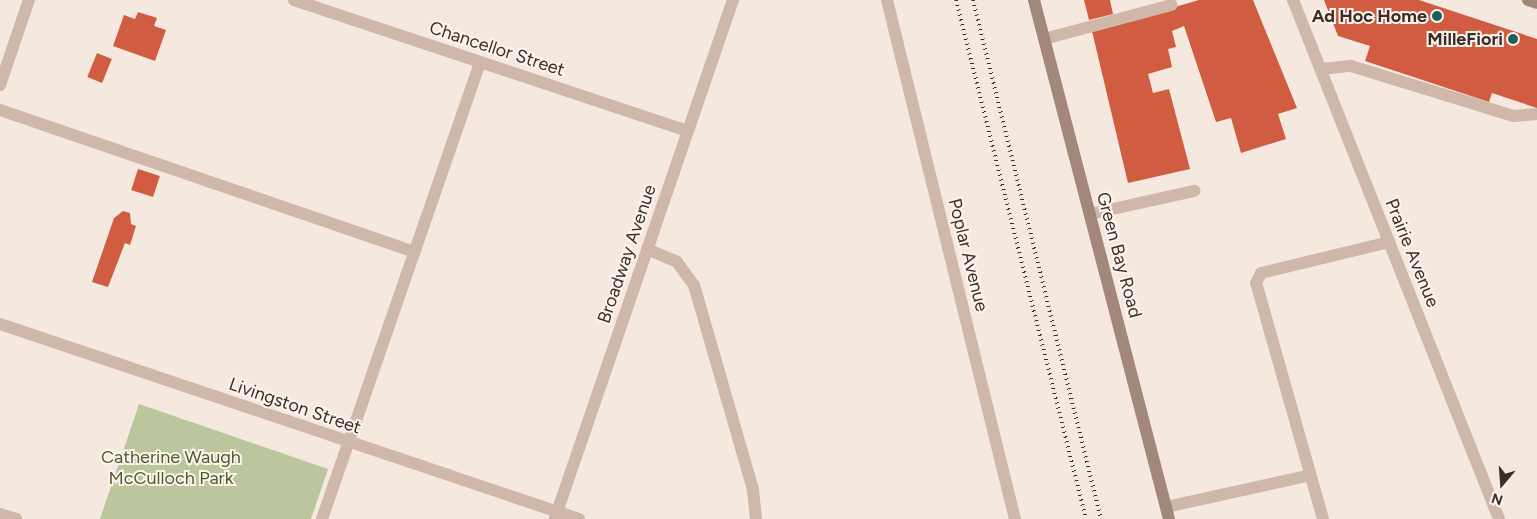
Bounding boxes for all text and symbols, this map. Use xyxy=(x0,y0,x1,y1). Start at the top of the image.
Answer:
place label: Ad Hoc Home xyxy=(1312,5,1427,27)
marker: Ad Hoc Home xyxy=(1431,10,1443,22)
street label: Chancellor Street xyxy=(427,17,567,81)
place label: MilleFiori xyxy=(1427,28,1503,50)
marker: MilleFiori xyxy=(1507,33,1519,45)
street label: Broadway Avenue xyxy=(593,182,661,326)
street label: Green Bay Road xyxy=(1092,190,1146,320)
street label: Poplar Avenue xyxy=(944,196,992,314)
street label: Prairie Avenue xyxy=(1380,196,1444,310)
street label: Livingston Street xyxy=(226,373,364,439)
park label: Catherine Waugh McCulloch Park xyxy=(101,447,241,489)
north arrow xyxy=(1477,459,1527,509)
text: N xyxy=(1489,489,1505,509)

